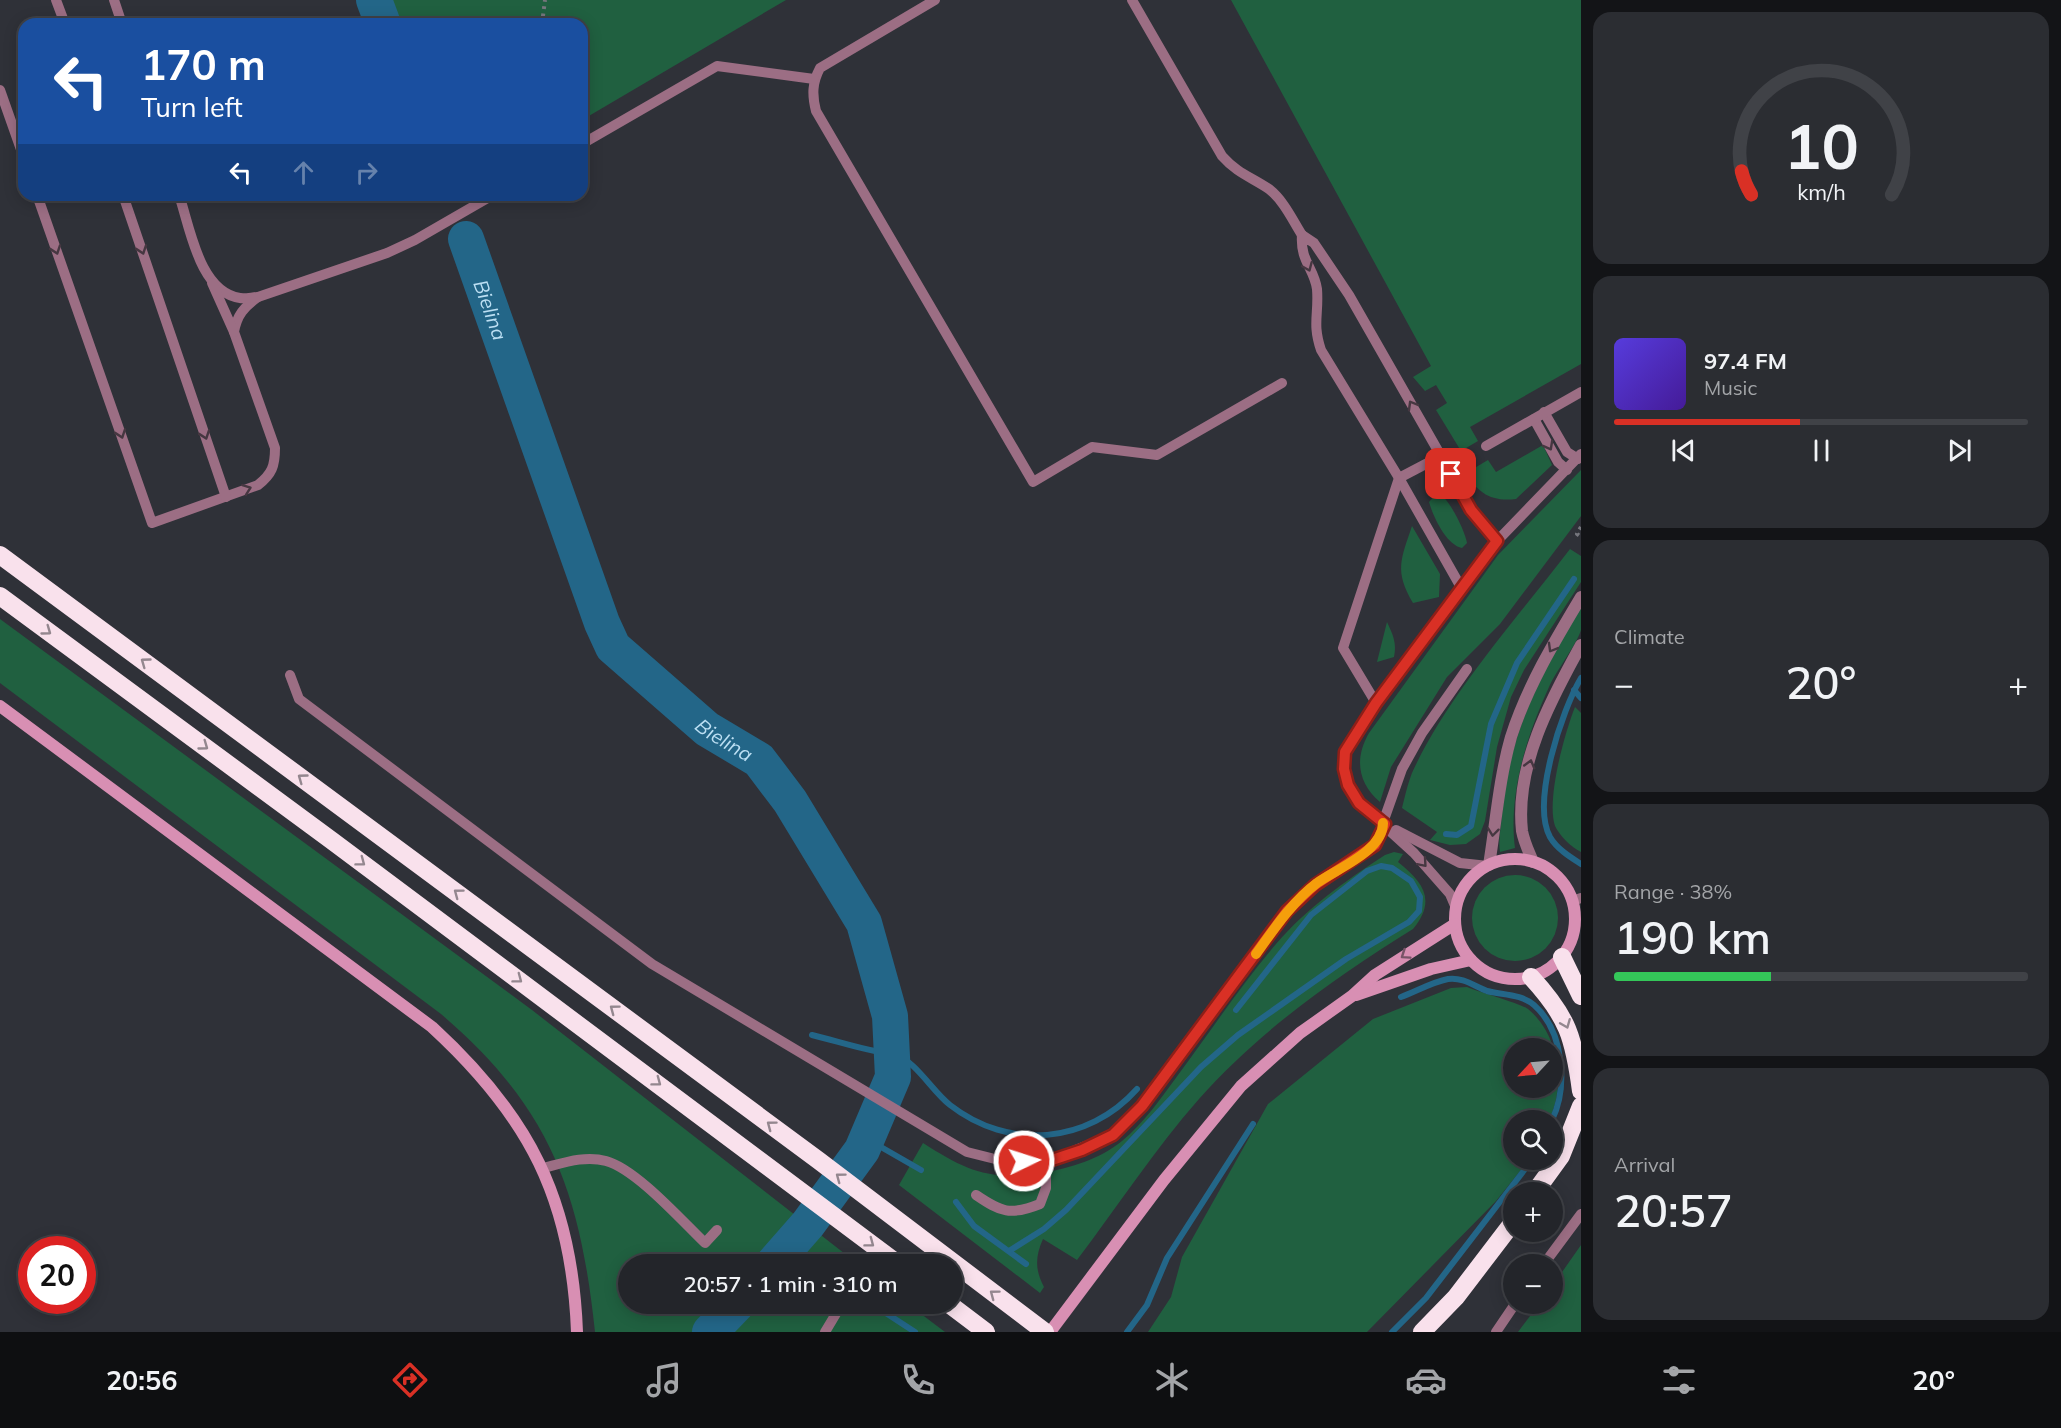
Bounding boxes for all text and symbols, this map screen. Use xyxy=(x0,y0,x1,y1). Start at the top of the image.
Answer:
text: 170 m xyxy=(141,38,266,91)
icon: left xyxy=(42,42,120,120)
text: Turn left xyxy=(141,90,243,124)
text: 10 xyxy=(1784,106,1858,185)
icon: left xyxy=(224,156,257,189)
icon: ahead xyxy=(287,156,320,189)
icon: right xyxy=(350,156,383,189)
text: km/h xyxy=(1797,178,1845,205)
one-way arrow xyxy=(49,244,62,255)
one-way arrow xyxy=(135,244,147,255)
one-way arrow xyxy=(1301,261,1313,272)
water label: Bielina xyxy=(469,276,513,343)
text: 97.4 FM xyxy=(1704,347,1787,375)
text: Music xyxy=(1704,375,1757,400)
one-way arrow xyxy=(1408,401,1419,411)
one-way arrow xyxy=(113,428,126,439)
one-way arrow xyxy=(198,429,211,440)
icon: previous xyxy=(1667,434,1700,467)
icon: pause xyxy=(1805,434,1838,467)
icon: next xyxy=(1943,434,1976,467)
one-way arrow xyxy=(1542,439,1553,450)
pin xyxy=(1425,448,1476,499)
icon: arrive xyxy=(1434,457,1467,490)
one-way arrow xyxy=(241,484,252,497)
one-way arrow xyxy=(41,624,52,635)
text: Climate xyxy=(1614,624,1685,649)
one-way arrow xyxy=(1547,642,1559,652)
text: 20° xyxy=(1786,654,1856,710)
one-way arrow xyxy=(141,658,152,669)
text: − xyxy=(1614,663,1634,704)
text: + xyxy=(2008,663,2028,704)
water label: Bielina xyxy=(691,712,758,766)
one-way arrow xyxy=(198,739,209,750)
one-way arrow xyxy=(1522,759,1535,769)
one-way arrow xyxy=(298,774,309,785)
one-way arrow xyxy=(1488,828,1500,837)
one-way arrow xyxy=(355,855,366,866)
one-way arrow xyxy=(1416,857,1427,867)
text: Range · 38% xyxy=(1614,879,1732,904)
one-way arrow xyxy=(453,889,464,900)
text: 190 km xyxy=(1614,909,1771,965)
one-way arrow xyxy=(1401,948,1412,959)
one-way arrow xyxy=(511,971,522,982)
one-way arrow xyxy=(610,1005,621,1016)
one-way arrow xyxy=(1559,1017,1571,1028)
north arrow xyxy=(1503,1038,1563,1098)
map controls xyxy=(1503,1038,1563,1314)
one-way arrow xyxy=(651,1075,662,1086)
button: search xyxy=(1503,1110,1563,1170)
one-way arrow xyxy=(766,1122,777,1133)
position arrow xyxy=(992,1129,1056,1193)
text: Arrival xyxy=(1614,1152,1675,1177)
one-way arrow xyxy=(835,1173,846,1184)
button: + xyxy=(1503,1182,1563,1242)
text: 20:57 xyxy=(1614,1182,1733,1238)
one-way arrow xyxy=(863,1235,874,1246)
speed limit sign: 20 xyxy=(18,1236,96,1314)
button: − xyxy=(1503,1254,1563,1314)
text: 20:57 · 1 min · 310 m xyxy=(683,1270,898,1298)
one-way arrow xyxy=(989,1290,1000,1301)
icon: directions xyxy=(389,1359,431,1401)
icon: music xyxy=(643,1359,685,1401)
icon: phone xyxy=(897,1359,939,1401)
icon: climate xyxy=(1151,1359,1193,1401)
icon: car xyxy=(1405,1359,1447,1401)
icon: filters xyxy=(1658,1359,1700,1401)
text: 20:56 xyxy=(106,1363,177,1397)
text: 20° xyxy=(1912,1363,1955,1397)

